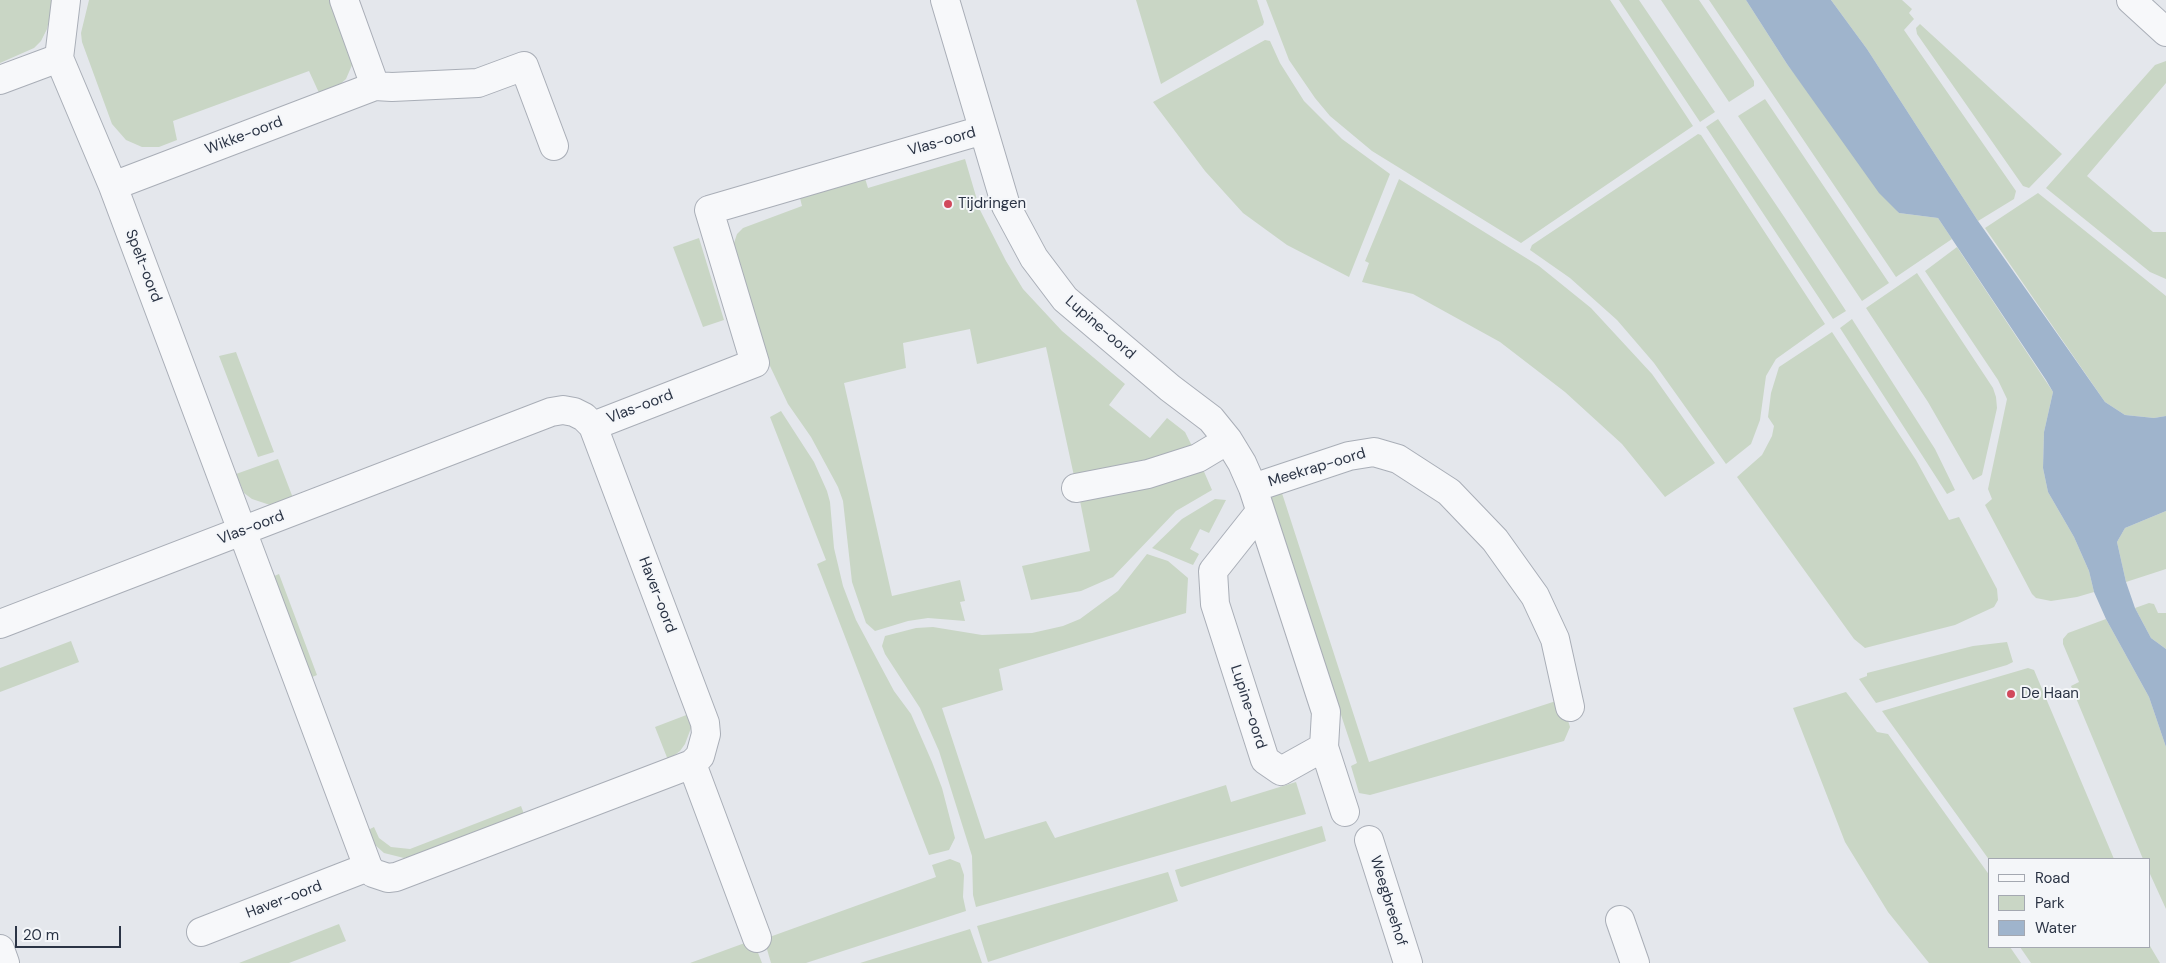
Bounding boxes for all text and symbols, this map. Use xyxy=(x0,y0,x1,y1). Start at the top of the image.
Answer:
street label: Wikke-oord xyxy=(203,113,285,159)
street label: Vlas-oord xyxy=(906,124,978,160)
place label: Tijdringen xyxy=(958,195,1026,213)
marker: Tijdringen xyxy=(942,198,954,210)
street label: Spelt-oord xyxy=(121,227,165,305)
street label: Lupine-oord xyxy=(1061,293,1139,363)
street label: Vlas-oord xyxy=(604,386,676,428)
street label: Meekrap-oord xyxy=(1266,445,1368,491)
street label: Vlas-oord xyxy=(215,507,287,549)
street label: Haver-oord xyxy=(634,554,680,636)
street label: Lupine-oord xyxy=(1226,663,1270,751)
place label: De Haan xyxy=(2021,685,2079,703)
marker: De Haan xyxy=(2005,688,2017,700)
street label: Weegbreehof xyxy=(1366,854,1410,948)
legend xyxy=(1988,858,2151,948)
text: Road xyxy=(2035,868,2070,888)
street label: Haver-oord xyxy=(243,877,325,923)
text: Park xyxy=(2035,893,2065,913)
scale bar xyxy=(18,916,124,948)
text: Water xyxy=(2035,918,2076,938)
text: 20 m xyxy=(23,925,59,945)

